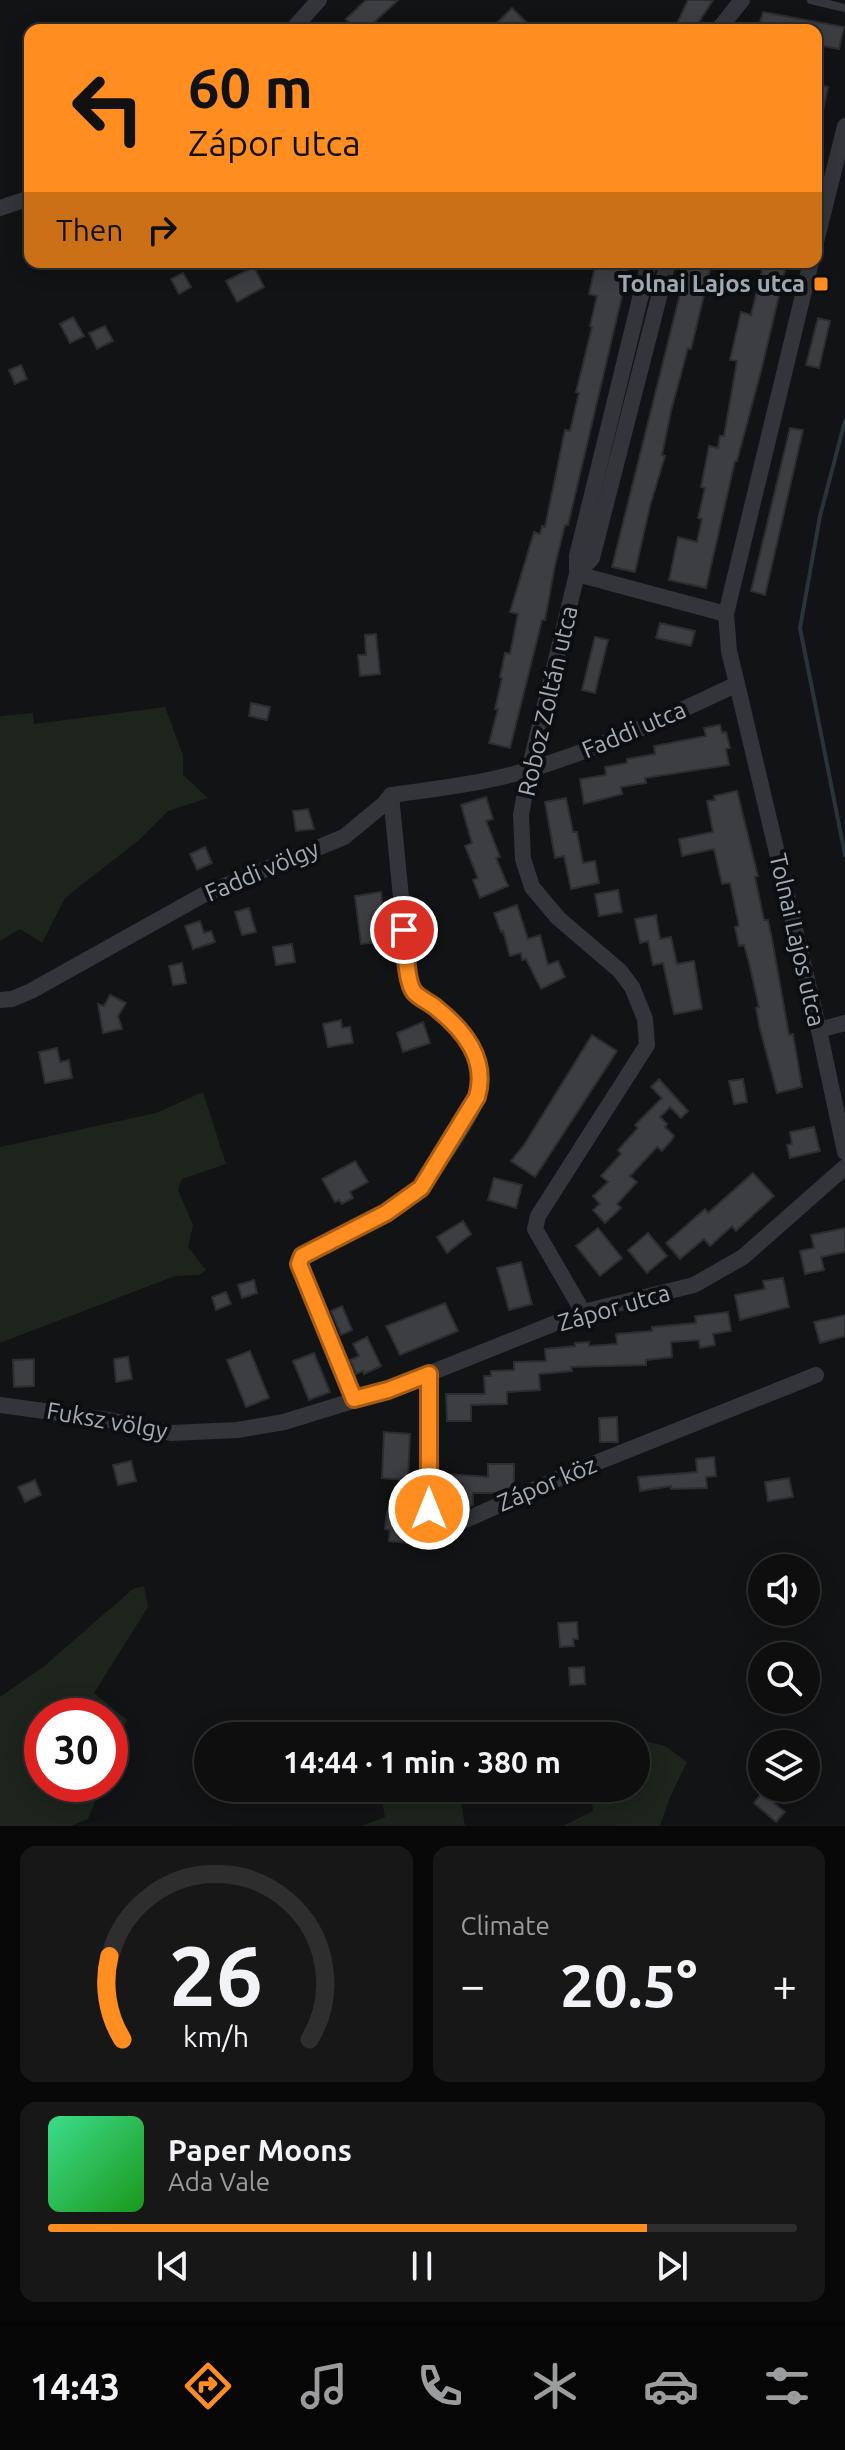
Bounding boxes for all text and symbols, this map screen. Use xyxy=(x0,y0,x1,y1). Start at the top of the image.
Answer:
icon: left xyxy=(56,56,160,160)
text: 60 m xyxy=(188,56,313,119)
text: Zápor utca xyxy=(188,122,361,163)
icon: right xyxy=(140,208,184,252)
text: Then xyxy=(56,213,124,247)
place label: Tolnai Lajos utca xyxy=(618,270,805,297)
marker: Tolnai Lajos utca xyxy=(812,275,830,293)
street label: Roboz Zoltán utca xyxy=(512,603,583,799)
street label: Faddi utca xyxy=(578,696,690,763)
street label: Faddi völgy xyxy=(201,834,323,907)
street label: Tolnai Lajos utca xyxy=(764,851,831,1029)
pin xyxy=(370,896,438,964)
icon: arrive xyxy=(382,908,426,952)
street label: Zápor utca xyxy=(555,1279,673,1336)
street label: Fuksz völgy xyxy=(45,1397,170,1444)
street label: Zápor köz xyxy=(493,1451,600,1517)
position arrow xyxy=(387,1467,471,1551)
map controls xyxy=(748,1554,820,1802)
button: sound xyxy=(748,1554,820,1626)
button: search xyxy=(748,1642,820,1714)
speed limit sign: 30 xyxy=(24,1698,128,1802)
button: layers xyxy=(748,1730,820,1802)
text: 14:44 · 1 min · 380 m xyxy=(283,1745,561,1779)
text: Climate xyxy=(461,1911,550,1940)
text: 26 xyxy=(169,1928,263,2022)
text: 20.5° xyxy=(560,1951,697,2018)
text: − xyxy=(461,1960,485,2009)
text: + xyxy=(772,1960,797,2009)
text: km/h xyxy=(183,2020,249,2052)
text: Paper Moons xyxy=(168,2133,352,2167)
text: Ada Vale xyxy=(168,2167,270,2196)
icon: previous xyxy=(151,2244,195,2288)
icon: pause xyxy=(400,2244,444,2288)
icon: next xyxy=(650,2244,694,2288)
icon: directions xyxy=(180,2358,236,2414)
icon: music xyxy=(296,2358,352,2414)
icon: phone xyxy=(412,2358,468,2414)
icon: climate xyxy=(527,2358,583,2414)
icon: car xyxy=(643,2358,699,2414)
icon: filters xyxy=(759,2358,815,2414)
text: 14:43 xyxy=(30,2366,120,2407)

